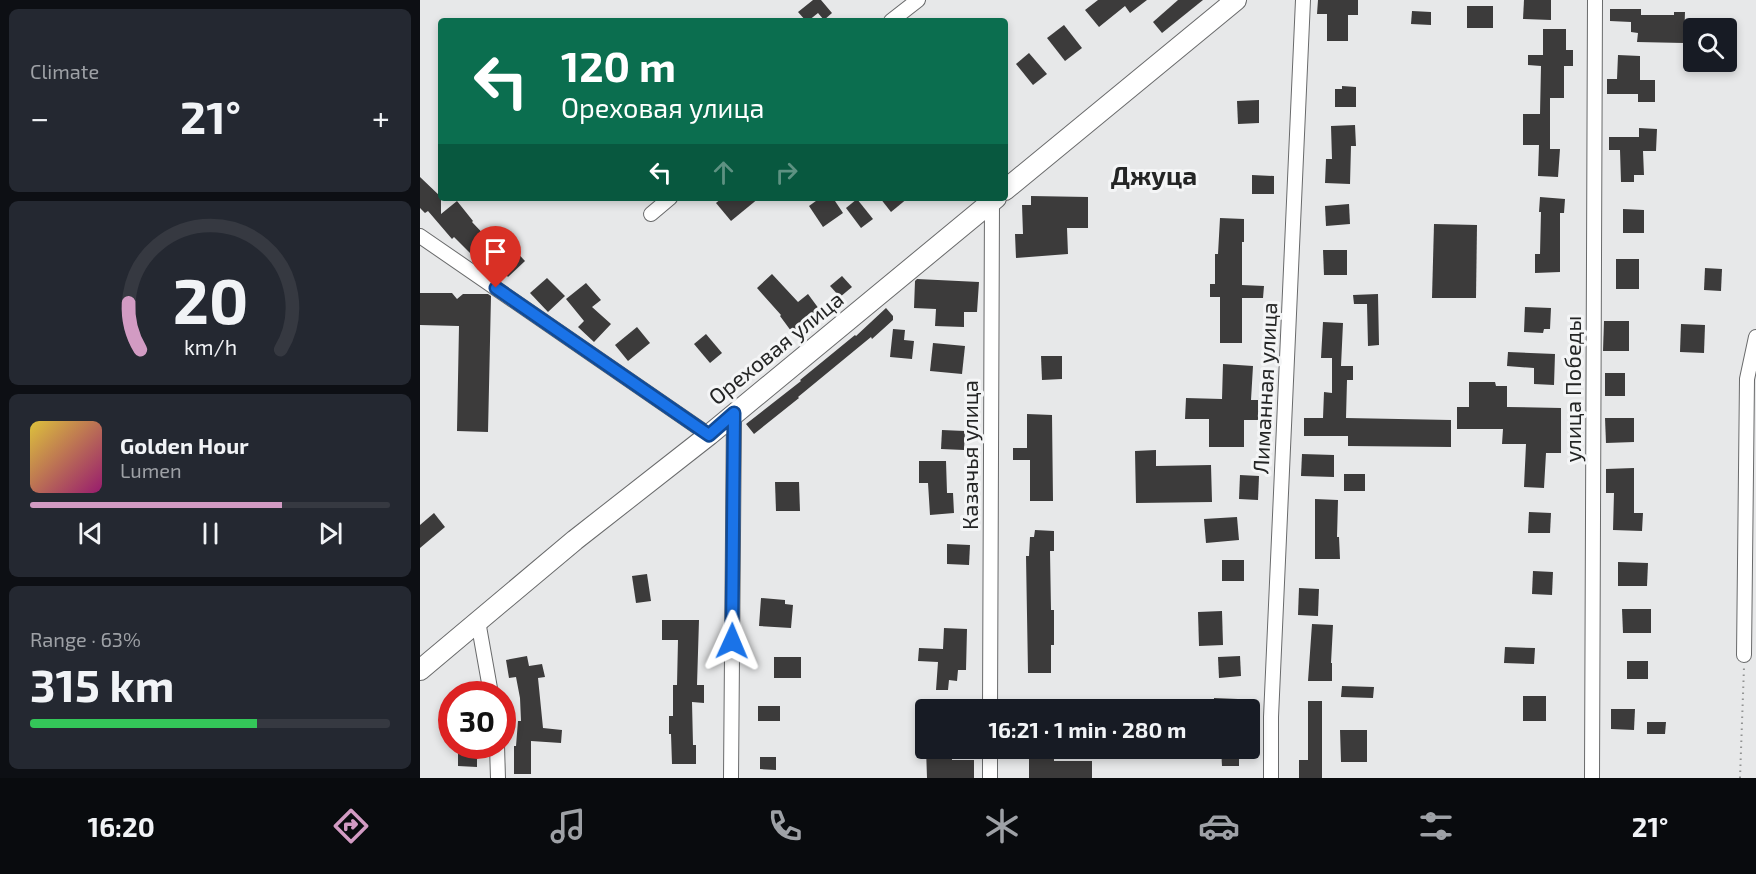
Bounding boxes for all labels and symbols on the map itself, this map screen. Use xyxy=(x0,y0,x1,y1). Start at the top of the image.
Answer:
district label: Джуца xyxy=(1111,159,1197,190)
pin xyxy=(470,226,521,288)
street label: Ореховая улица xyxy=(703,285,849,410)
street label: Лиманная улица xyxy=(1247,301,1282,475)
street label: улица Победы xyxy=(1559,316,1586,462)
street label: Казачья улица xyxy=(956,380,983,530)
position arrow xyxy=(700,609,764,673)
speed limit sign: 30 xyxy=(438,681,516,759)

